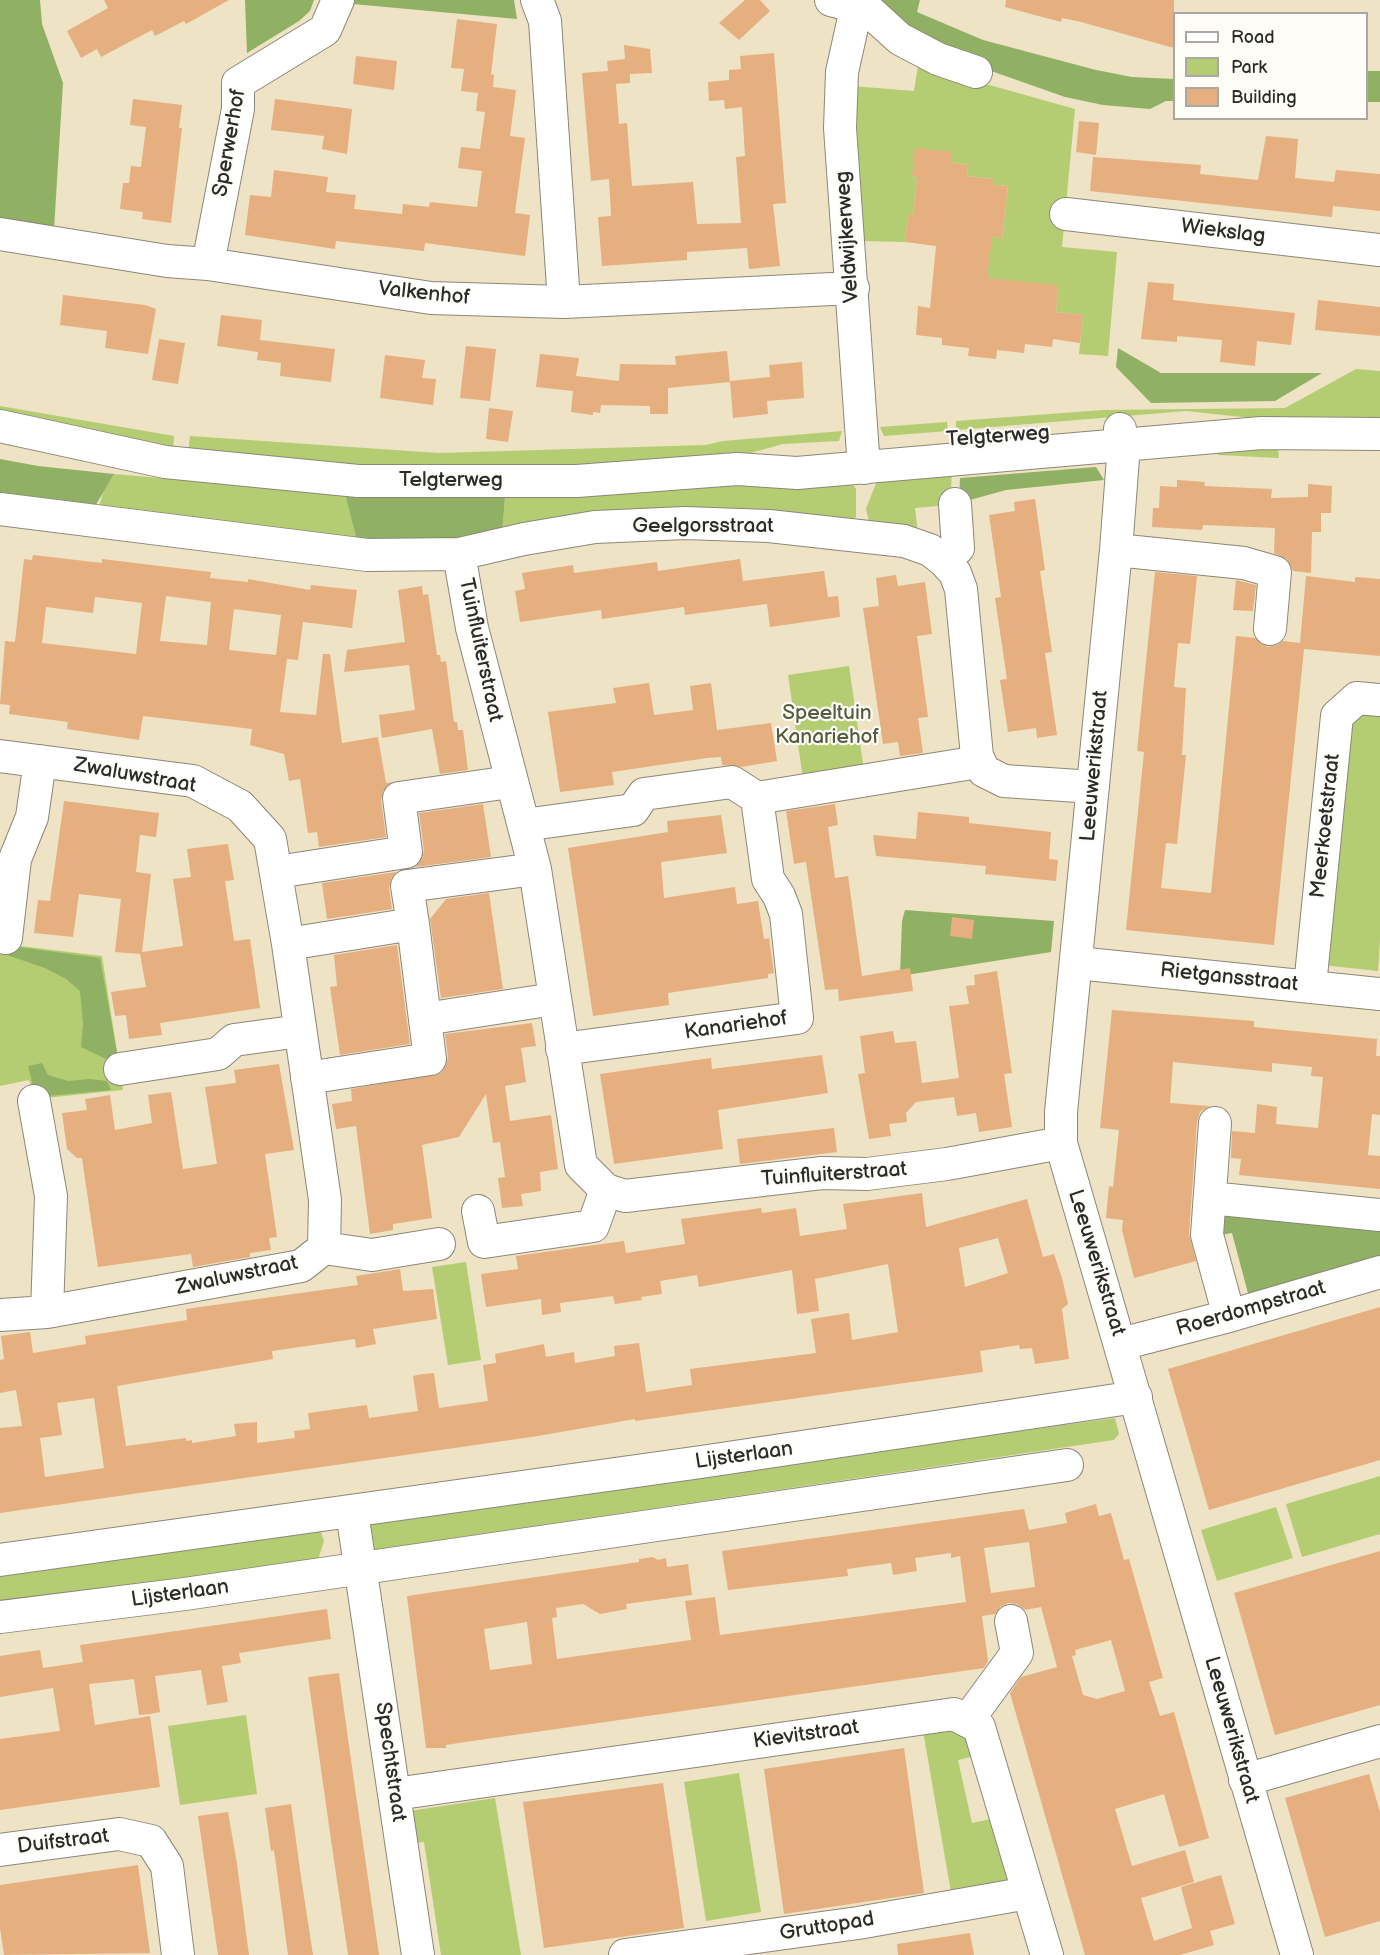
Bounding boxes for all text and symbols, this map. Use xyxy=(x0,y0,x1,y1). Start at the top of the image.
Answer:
legend xyxy=(1173,12,1368,120)
text: Road xyxy=(1231,27,1275,48)
text: Park xyxy=(1231,57,1267,78)
street label: Sperwerhof xyxy=(208,87,252,199)
text: Building xyxy=(1231,87,1297,108)
street label: Veldwijkerweg xyxy=(831,170,865,304)
street label: Wiekslag xyxy=(1179,214,1267,250)
street label: Valkenhof xyxy=(377,277,471,311)
street label: Telgterweg xyxy=(945,421,1051,453)
street label: Telgterweg xyxy=(399,468,503,494)
street label: Geelgorsstraat xyxy=(632,514,774,540)
street label: Tuinfluiterstraat xyxy=(452,576,508,724)
street label: Leeuwerikstraat xyxy=(1076,689,1114,843)
park label: Speeltuin Kanariehof xyxy=(775,701,879,751)
street label: Meerkoetstraat xyxy=(1306,752,1346,900)
street label: Zwaluwstraat xyxy=(72,753,198,799)
street label: Rietgansstraat xyxy=(1159,958,1299,998)
street label: Kanariehof xyxy=(683,1006,789,1046)
street label: Tuinfluiterstraat xyxy=(760,1157,908,1193)
street label: Leeuwerikstraat xyxy=(1062,1187,1130,1339)
street label: Zwaluwstraat xyxy=(174,1251,300,1301)
street label: Roerdompstraat xyxy=(1173,1276,1329,1342)
street label: Lijsterlaan xyxy=(694,1437,794,1475)
street label: Lijsterlaan xyxy=(130,1575,230,1613)
street label: Leeuwerikstraat xyxy=(1198,1654,1264,1806)
street label: Spechtstraat xyxy=(369,1701,411,1823)
street label: Kievitstraat xyxy=(752,1715,860,1755)
street label: Duifstraat xyxy=(16,1824,110,1860)
street label: Gruttopad xyxy=(778,1907,876,1947)

